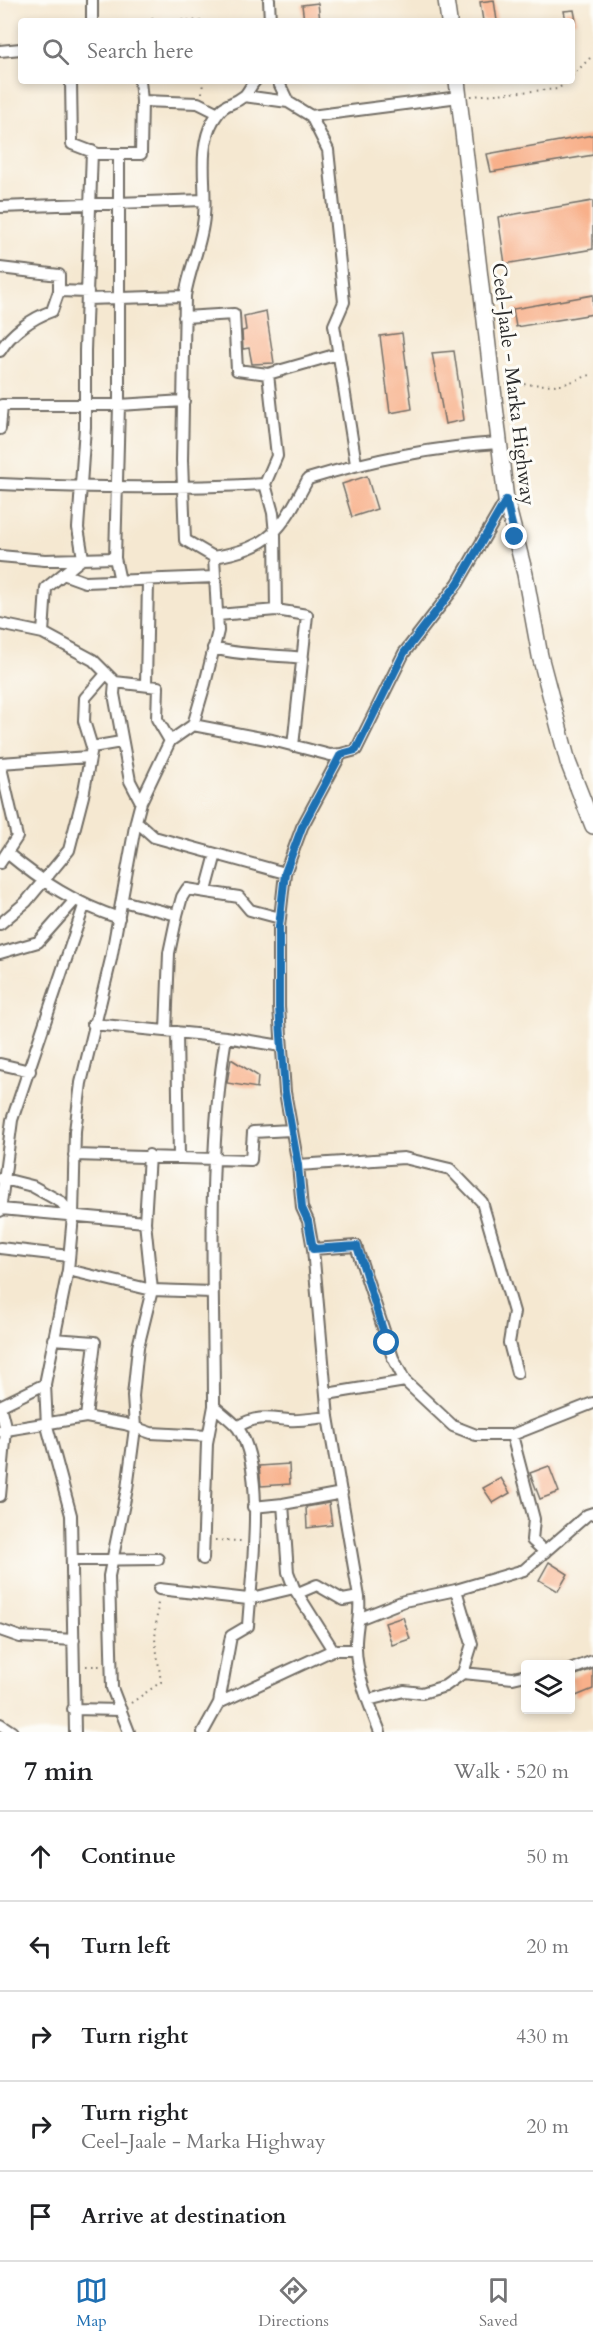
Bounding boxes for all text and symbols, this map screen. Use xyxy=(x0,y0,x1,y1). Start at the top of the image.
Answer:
search box xyxy=(18,18,575,84)
icon: search xyxy=(39,35,72,68)
text: Search here xyxy=(87,36,194,66)
street label: Ceel-Jaale - Marka Highway xyxy=(485,261,542,508)
route end xyxy=(501,523,527,549)
route start xyxy=(373,1329,399,1355)
map controls xyxy=(521,1660,575,1714)
button: layers xyxy=(521,1660,575,1714)
text: 7 min xyxy=(24,1754,93,1789)
text: Walk · 520 m xyxy=(454,1758,569,1785)
icon: ahead xyxy=(24,1840,57,1873)
text: Continue xyxy=(81,1841,176,1871)
text: 50 m xyxy=(526,1843,569,1870)
icon: left xyxy=(24,1930,57,1963)
text: Turn left xyxy=(81,1931,170,1961)
text: 20 m xyxy=(526,1933,569,1960)
icon: right xyxy=(24,2020,57,2053)
text: Turn right xyxy=(81,2021,188,2051)
text: 430 m xyxy=(516,2023,569,2050)
text: Turn right xyxy=(81,2098,188,2128)
icon: right xyxy=(24,2110,57,2143)
text: 20 m xyxy=(526,2113,569,2140)
text: Ceel-Jaale - Marka Highway xyxy=(81,2128,326,2155)
icon: arrive xyxy=(24,2200,57,2233)
text: Arrive at destination xyxy=(81,2201,286,2231)
tab: Map xyxy=(75,2274,108,2332)
tab: Directions xyxy=(258,2274,329,2332)
tab: Saved xyxy=(479,2274,518,2332)

